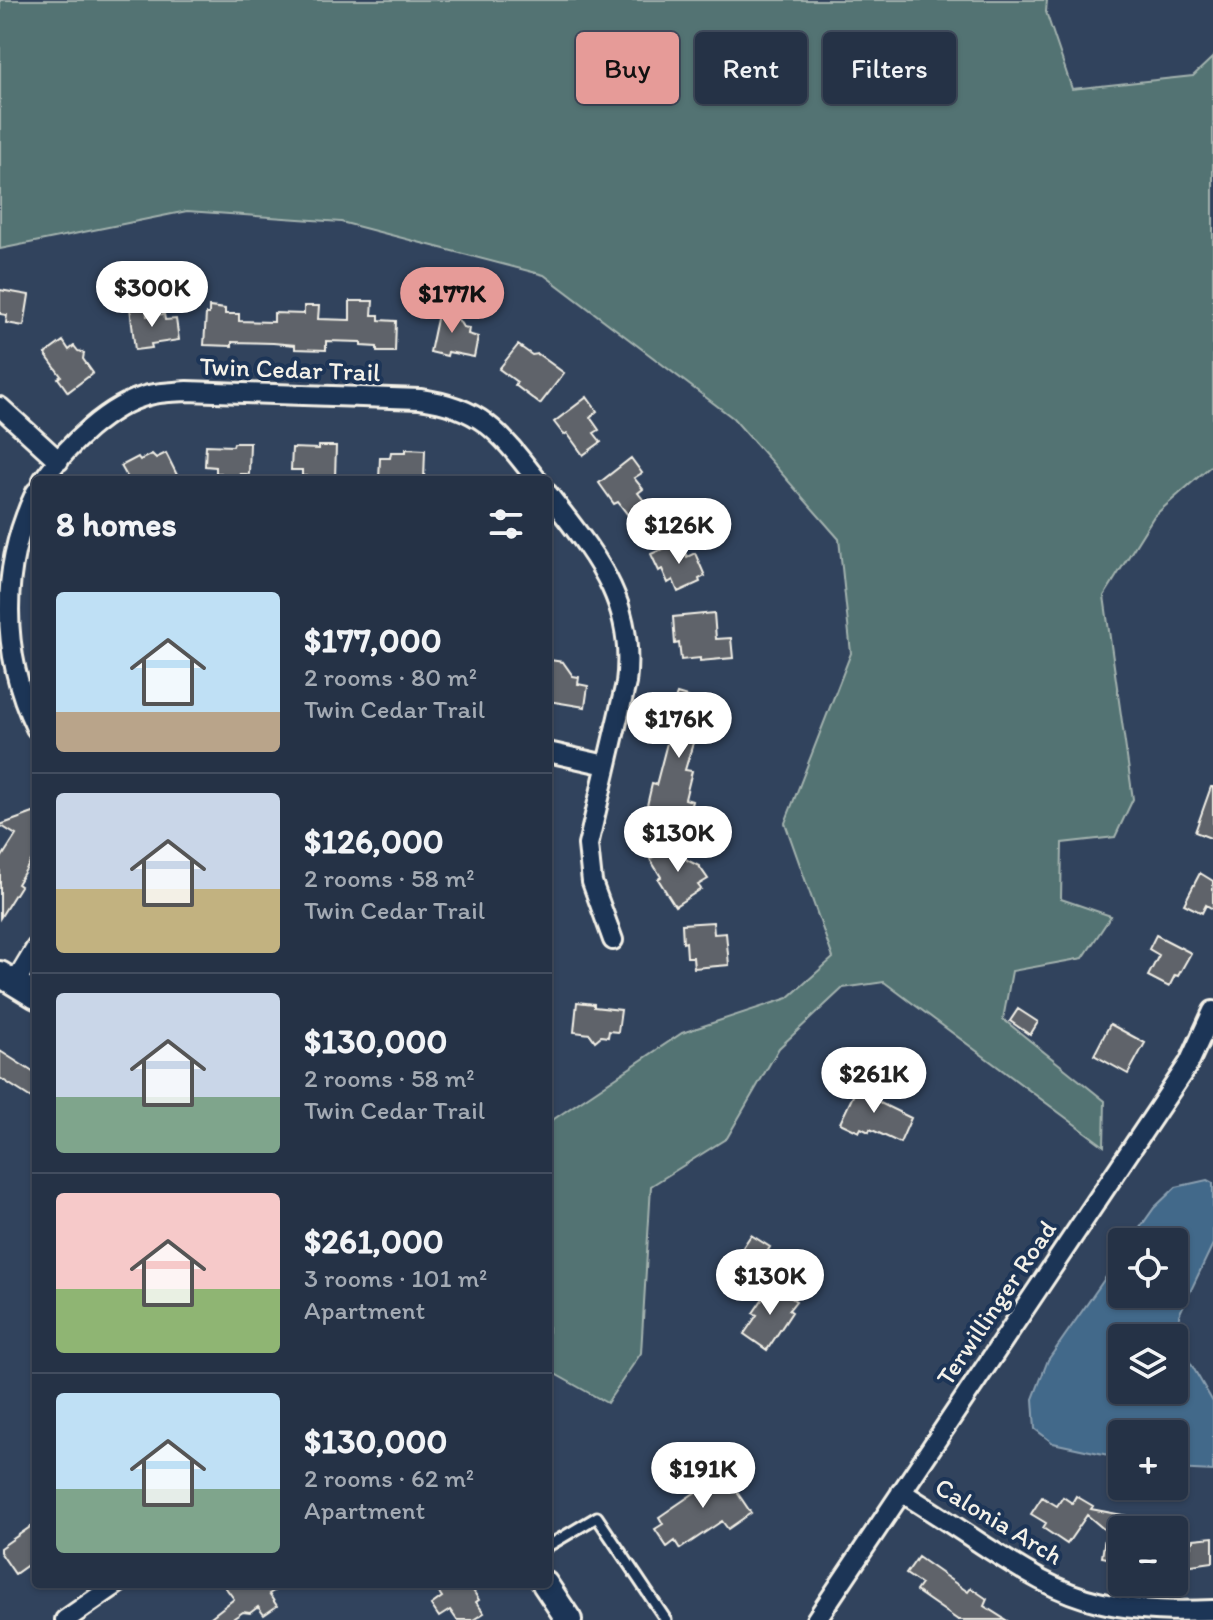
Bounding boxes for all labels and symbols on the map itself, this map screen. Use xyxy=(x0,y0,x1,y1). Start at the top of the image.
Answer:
pin: $300K xyxy=(96,261,208,329)
pin: $177K xyxy=(396,267,508,335)
street label: Twin Cedar Trail xyxy=(199,350,381,388)
pin: $126K xyxy=(623,498,735,566)
pin: $176K xyxy=(623,692,735,760)
pin: $130K xyxy=(622,806,734,874)
pin: $261K xyxy=(818,1047,930,1115)
street label: Terwillinger Road xyxy=(929,1214,1063,1392)
pin: $130K xyxy=(714,1249,826,1317)
pin: $191K xyxy=(647,1442,759,1510)
street label: Calonia Arch xyxy=(929,1470,1069,1572)

